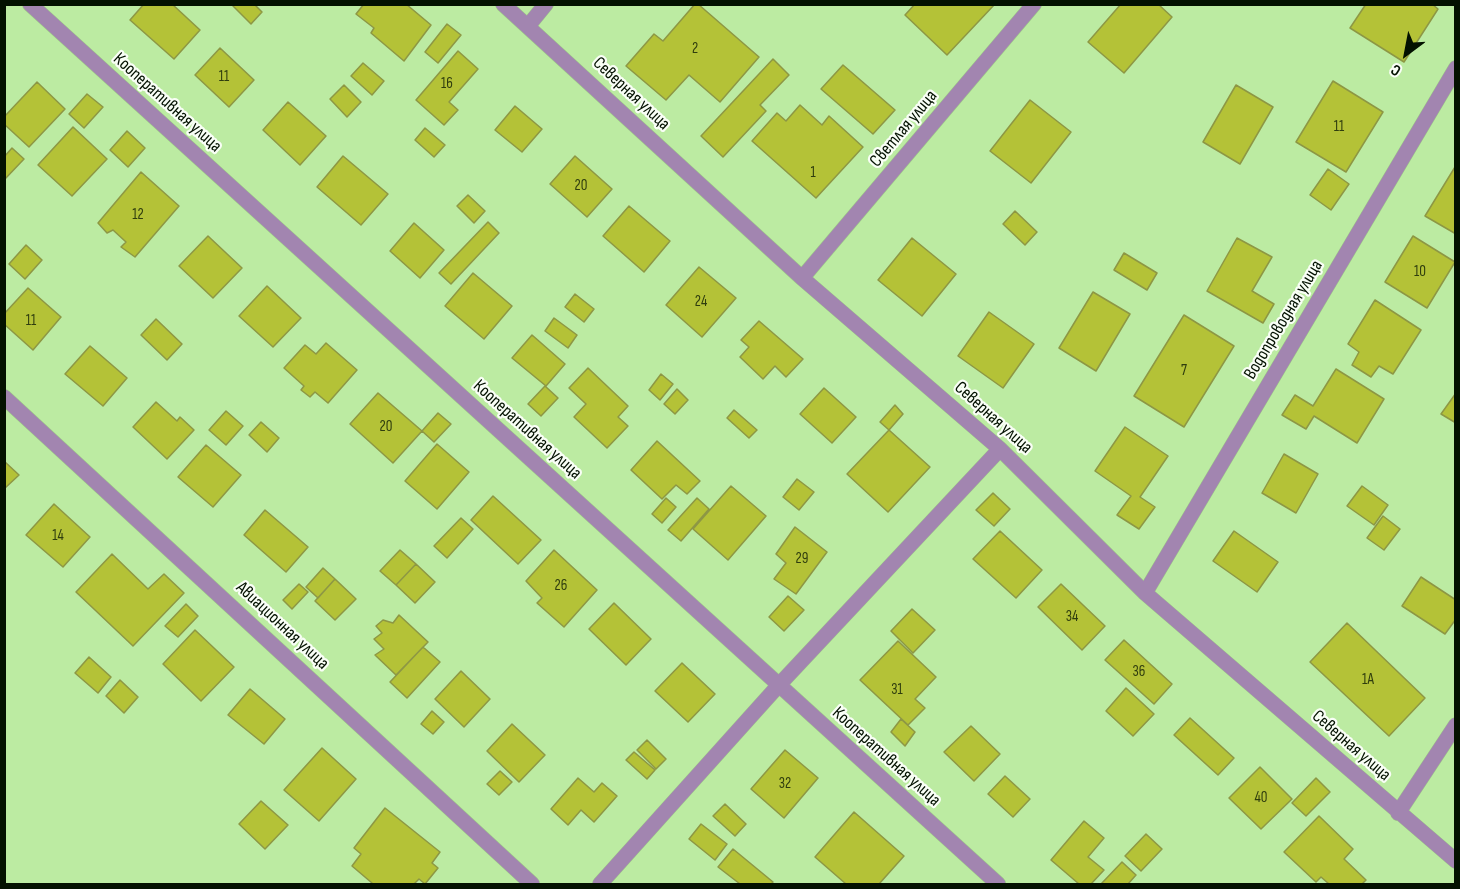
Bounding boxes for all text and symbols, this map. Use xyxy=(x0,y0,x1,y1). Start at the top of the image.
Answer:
north arrow xyxy=(1376,24,1436,84)
house number: 2 xyxy=(692,40,698,58)
street label: Кооперативная улица xyxy=(108,49,226,157)
street label: Северная улица xyxy=(588,53,674,135)
text: С xyxy=(1388,59,1405,80)
house number: 11 xyxy=(219,68,229,86)
house number: 16 xyxy=(441,75,453,93)
street label: Светлая улица xyxy=(866,86,942,172)
house number: 11 xyxy=(1334,118,1344,136)
house number: 1 xyxy=(810,164,816,182)
house number: 20 xyxy=(575,177,587,195)
house number: 12 xyxy=(132,206,144,224)
street label: Водопроводная улица xyxy=(1240,257,1328,383)
house number: 10 xyxy=(1414,263,1426,281)
house number: 24 xyxy=(695,293,707,311)
house number: 11 xyxy=(26,312,36,330)
house number: 7 xyxy=(1181,362,1187,380)
street label: Кооперативная улица xyxy=(468,376,586,484)
street label: Северная улица xyxy=(950,377,1036,459)
house number: 20 xyxy=(380,418,392,436)
house number: 14 xyxy=(52,527,64,545)
house number: 29 xyxy=(796,550,808,568)
street label: Авиационная улица xyxy=(231,577,333,675)
house number: 26 xyxy=(555,577,567,595)
house number: 34 xyxy=(1066,608,1078,626)
house number: 36 xyxy=(1133,663,1145,681)
house number: 1А xyxy=(1362,671,1374,689)
house number: 31 xyxy=(891,681,903,699)
street label: Кооперативная улица xyxy=(827,703,945,811)
street label: Северная улица xyxy=(1307,706,1395,786)
house number: 32 xyxy=(779,775,791,793)
house number: 40 xyxy=(1255,789,1267,807)

